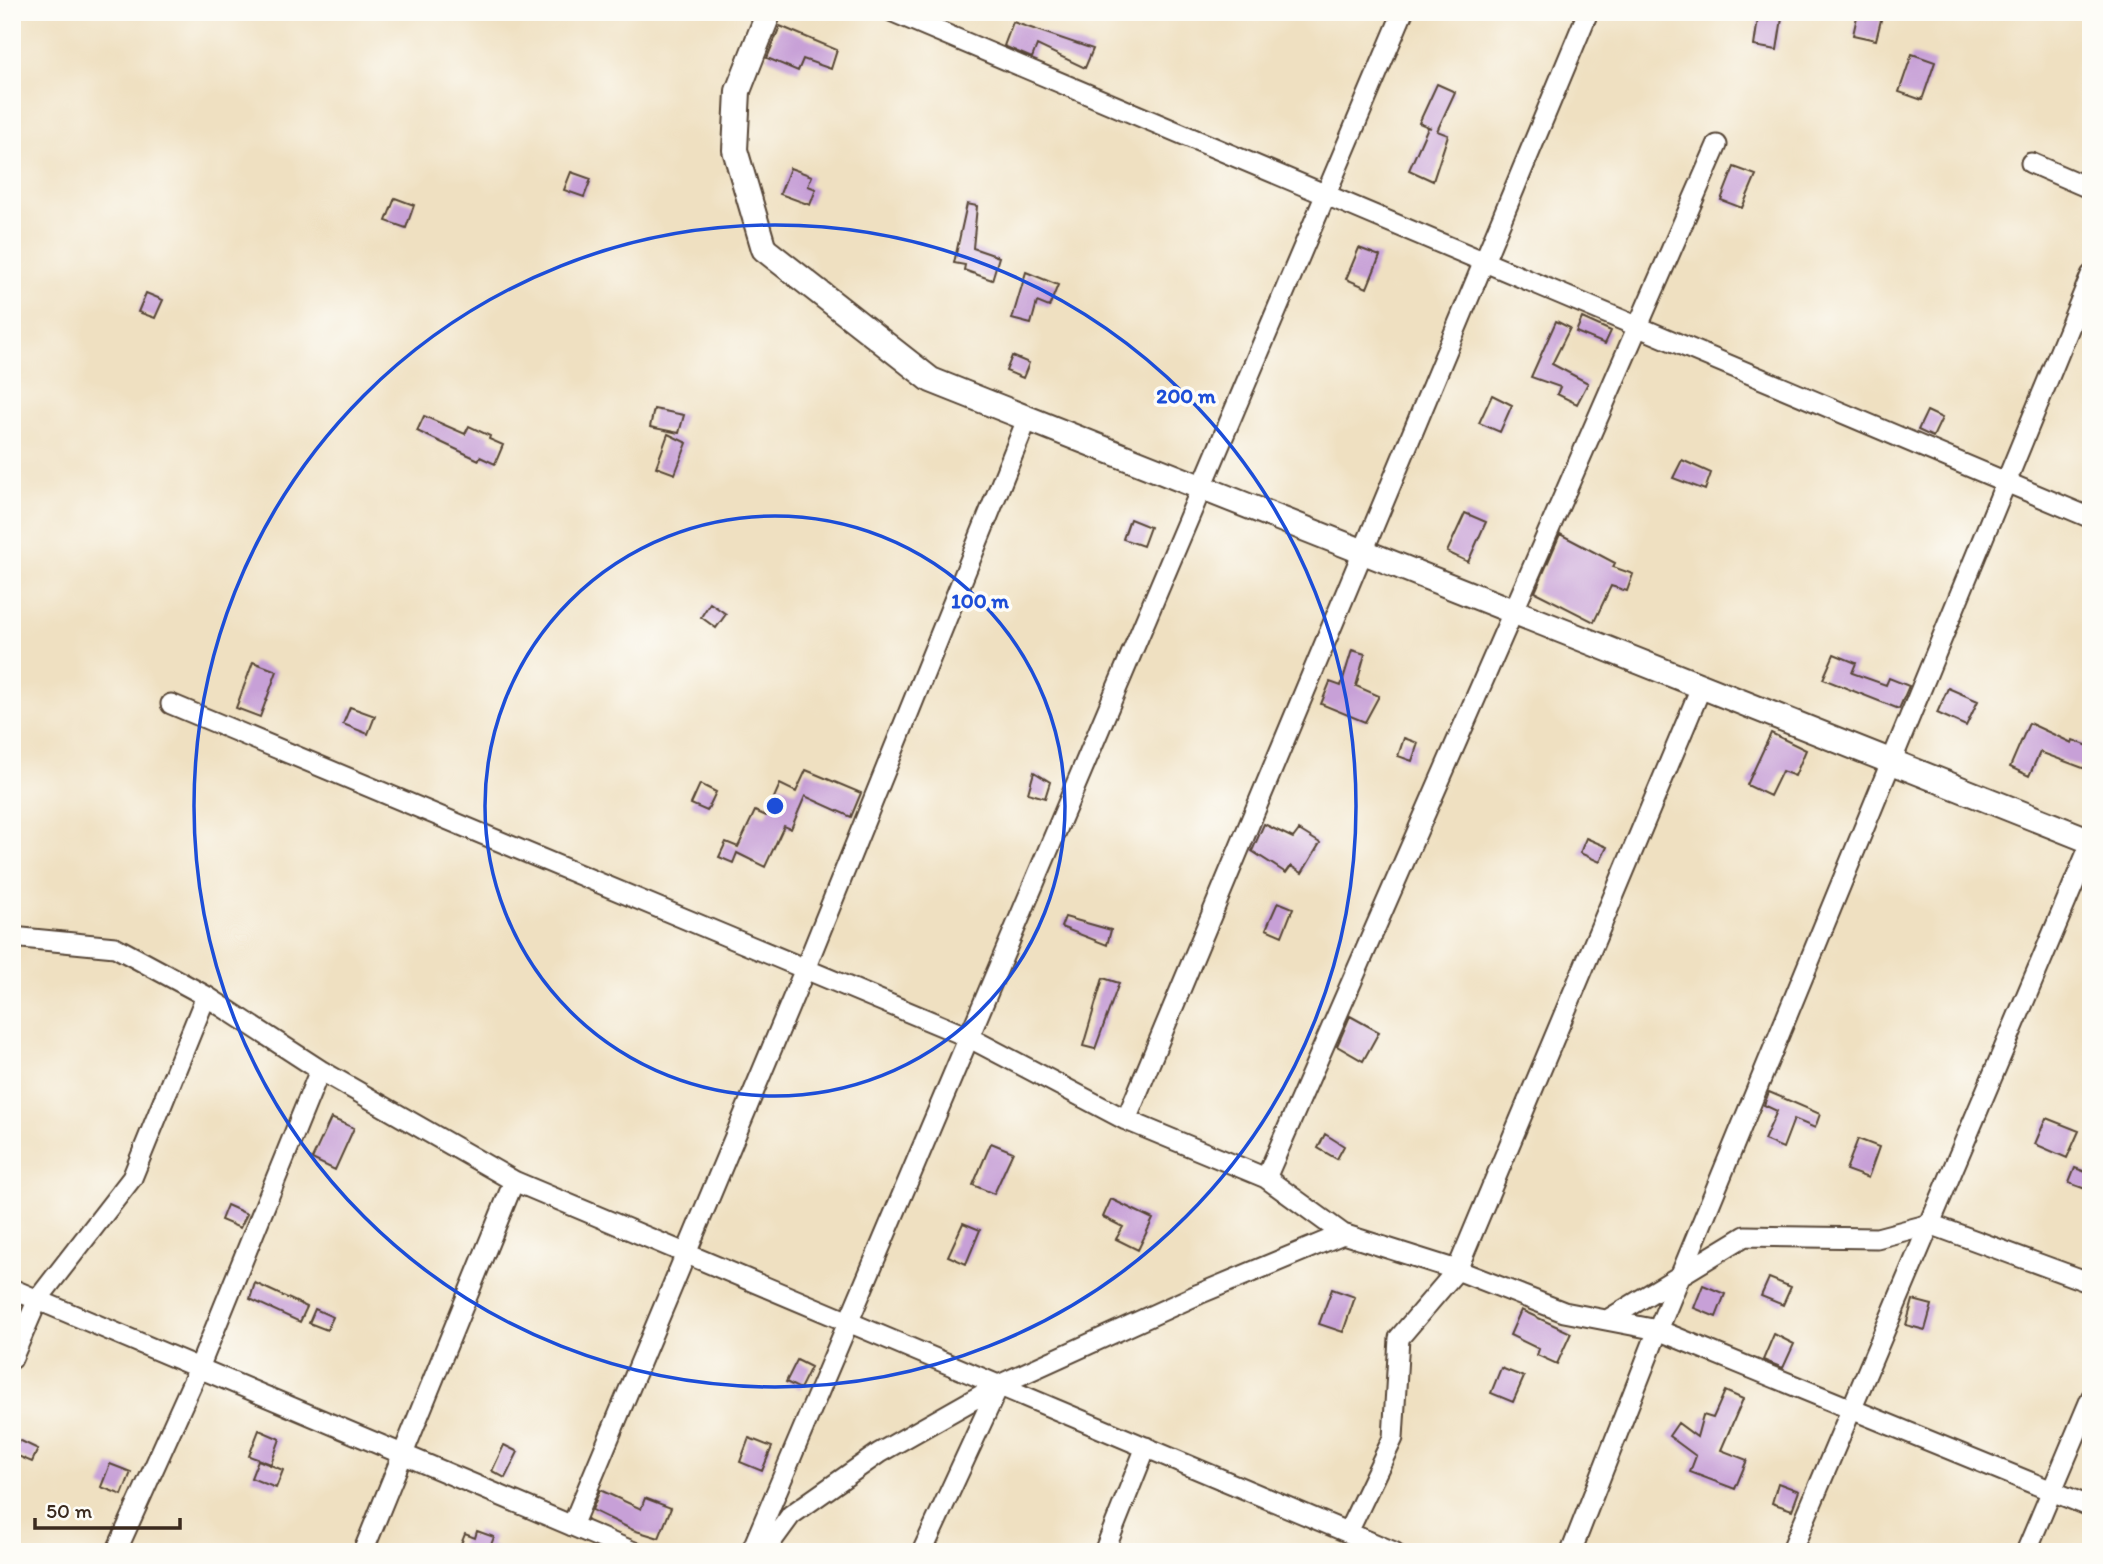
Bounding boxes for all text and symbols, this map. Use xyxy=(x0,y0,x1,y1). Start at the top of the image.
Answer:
text: 200 m xyxy=(1156,383,1216,408)
text: 100 m xyxy=(951,588,1009,613)
centre of rings xyxy=(763,794,787,818)
scale bar xyxy=(35,1487,180,1531)
text: 50 m xyxy=(46,1498,93,1523)

